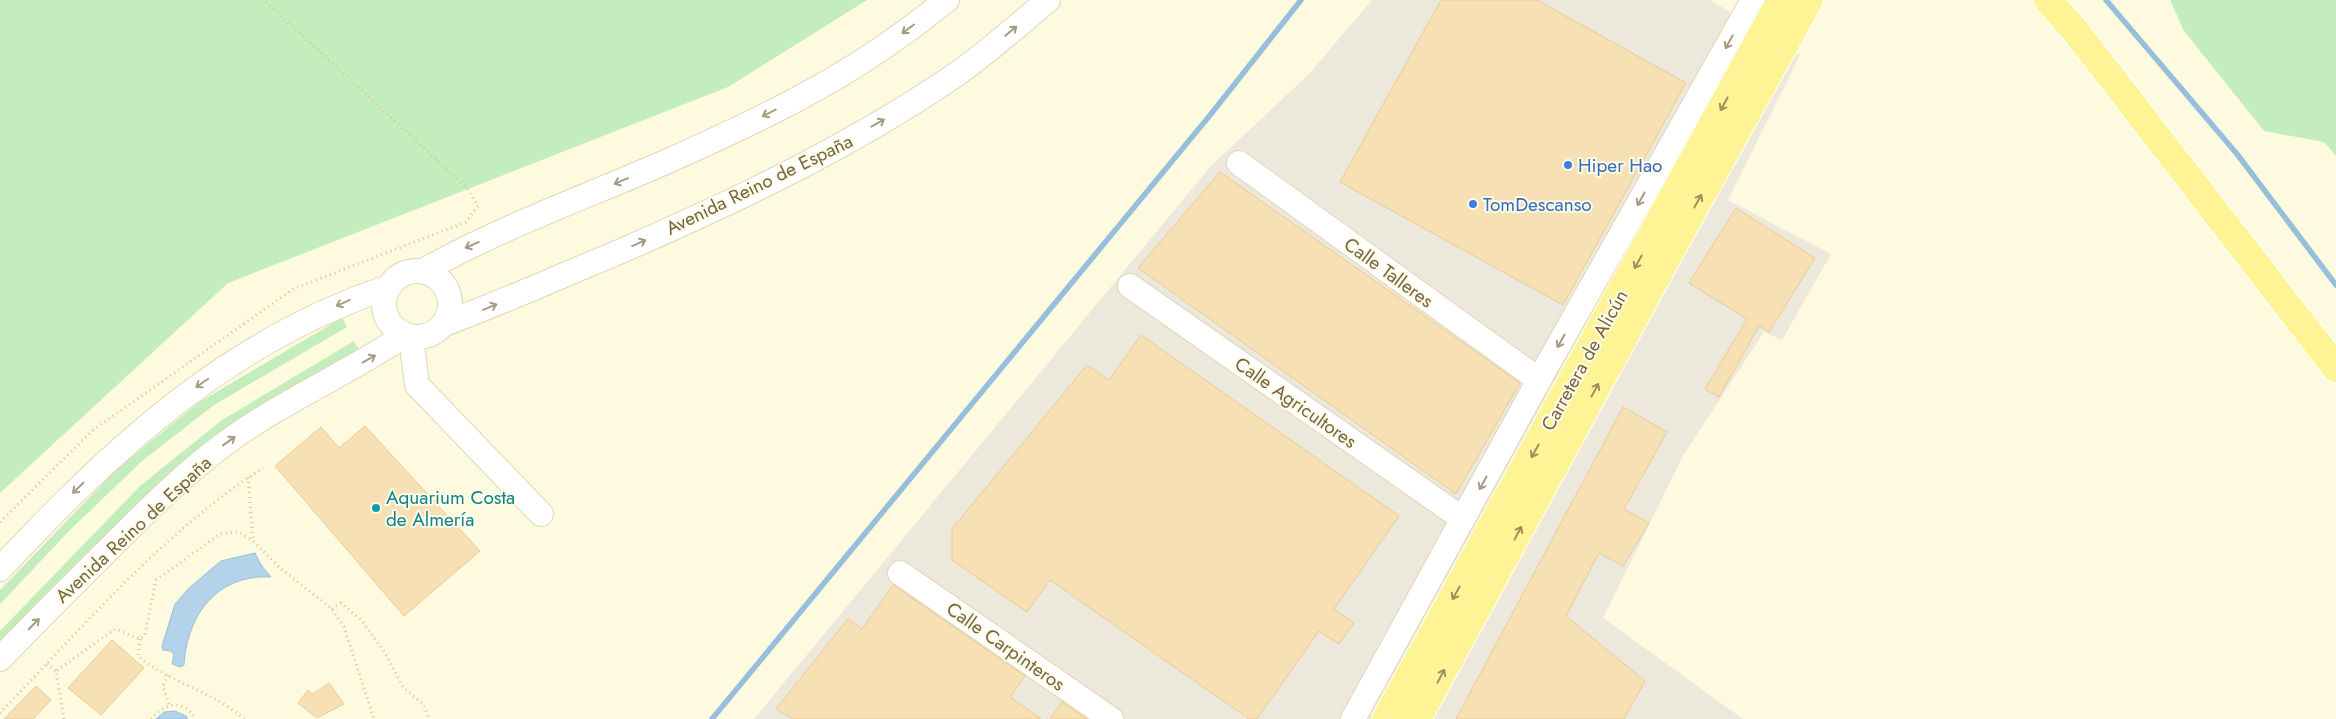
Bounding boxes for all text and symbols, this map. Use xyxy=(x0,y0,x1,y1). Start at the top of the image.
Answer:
one-way arrow xyxy=(902,24,915,35)
one-way arrow xyxy=(1005,25,1018,36)
one-way arrow xyxy=(1724,35,1734,49)
one-way arrow xyxy=(1719,96,1729,111)
one-way arrow xyxy=(762,109,777,118)
one-way arrow xyxy=(871,118,885,128)
street label: Avenida Reino de España xyxy=(661,127,857,242)
place label: Hiper Hao xyxy=(1578,152,1662,179)
marker: Hiper Hao xyxy=(1562,159,1574,171)
one-way arrow xyxy=(614,176,629,186)
place label: TomDescanso xyxy=(1483,191,1592,218)
one-way arrow xyxy=(1636,192,1646,207)
one-way arrow xyxy=(1693,195,1703,209)
marker: TomDescanso xyxy=(1467,198,1479,210)
street label: Calle Talleres xyxy=(1338,231,1439,314)
one-way arrow xyxy=(631,237,646,247)
one-way arrow xyxy=(465,240,480,250)
one-way arrow xyxy=(1633,254,1642,269)
street label: Carretera de Alicún xyxy=(1534,285,1634,436)
one-way arrow xyxy=(336,298,351,308)
one-way arrow xyxy=(482,302,497,311)
one-way arrow xyxy=(1556,333,1566,347)
street label: Calle Agricultores xyxy=(1229,350,1362,455)
one-way arrow xyxy=(361,354,376,363)
one-way arrow xyxy=(195,378,209,388)
one-way arrow xyxy=(1591,383,1600,398)
one-way arrow xyxy=(222,436,236,446)
one-way arrow xyxy=(1529,443,1539,457)
street label: Avenida Reino de España xyxy=(49,450,218,609)
one-way arrow xyxy=(1477,475,1487,490)
one-way arrow xyxy=(72,482,84,494)
place label: Aquarium Costa de Almería xyxy=(386,484,515,533)
marker: Aquarium Costa de Almería xyxy=(370,502,382,514)
one-way arrow xyxy=(1514,526,1523,541)
one-way arrow xyxy=(1451,585,1461,600)
street label: Calle Carpinteros xyxy=(941,595,1071,698)
one-way arrow xyxy=(28,618,40,630)
one-way arrow xyxy=(1436,669,1446,684)

